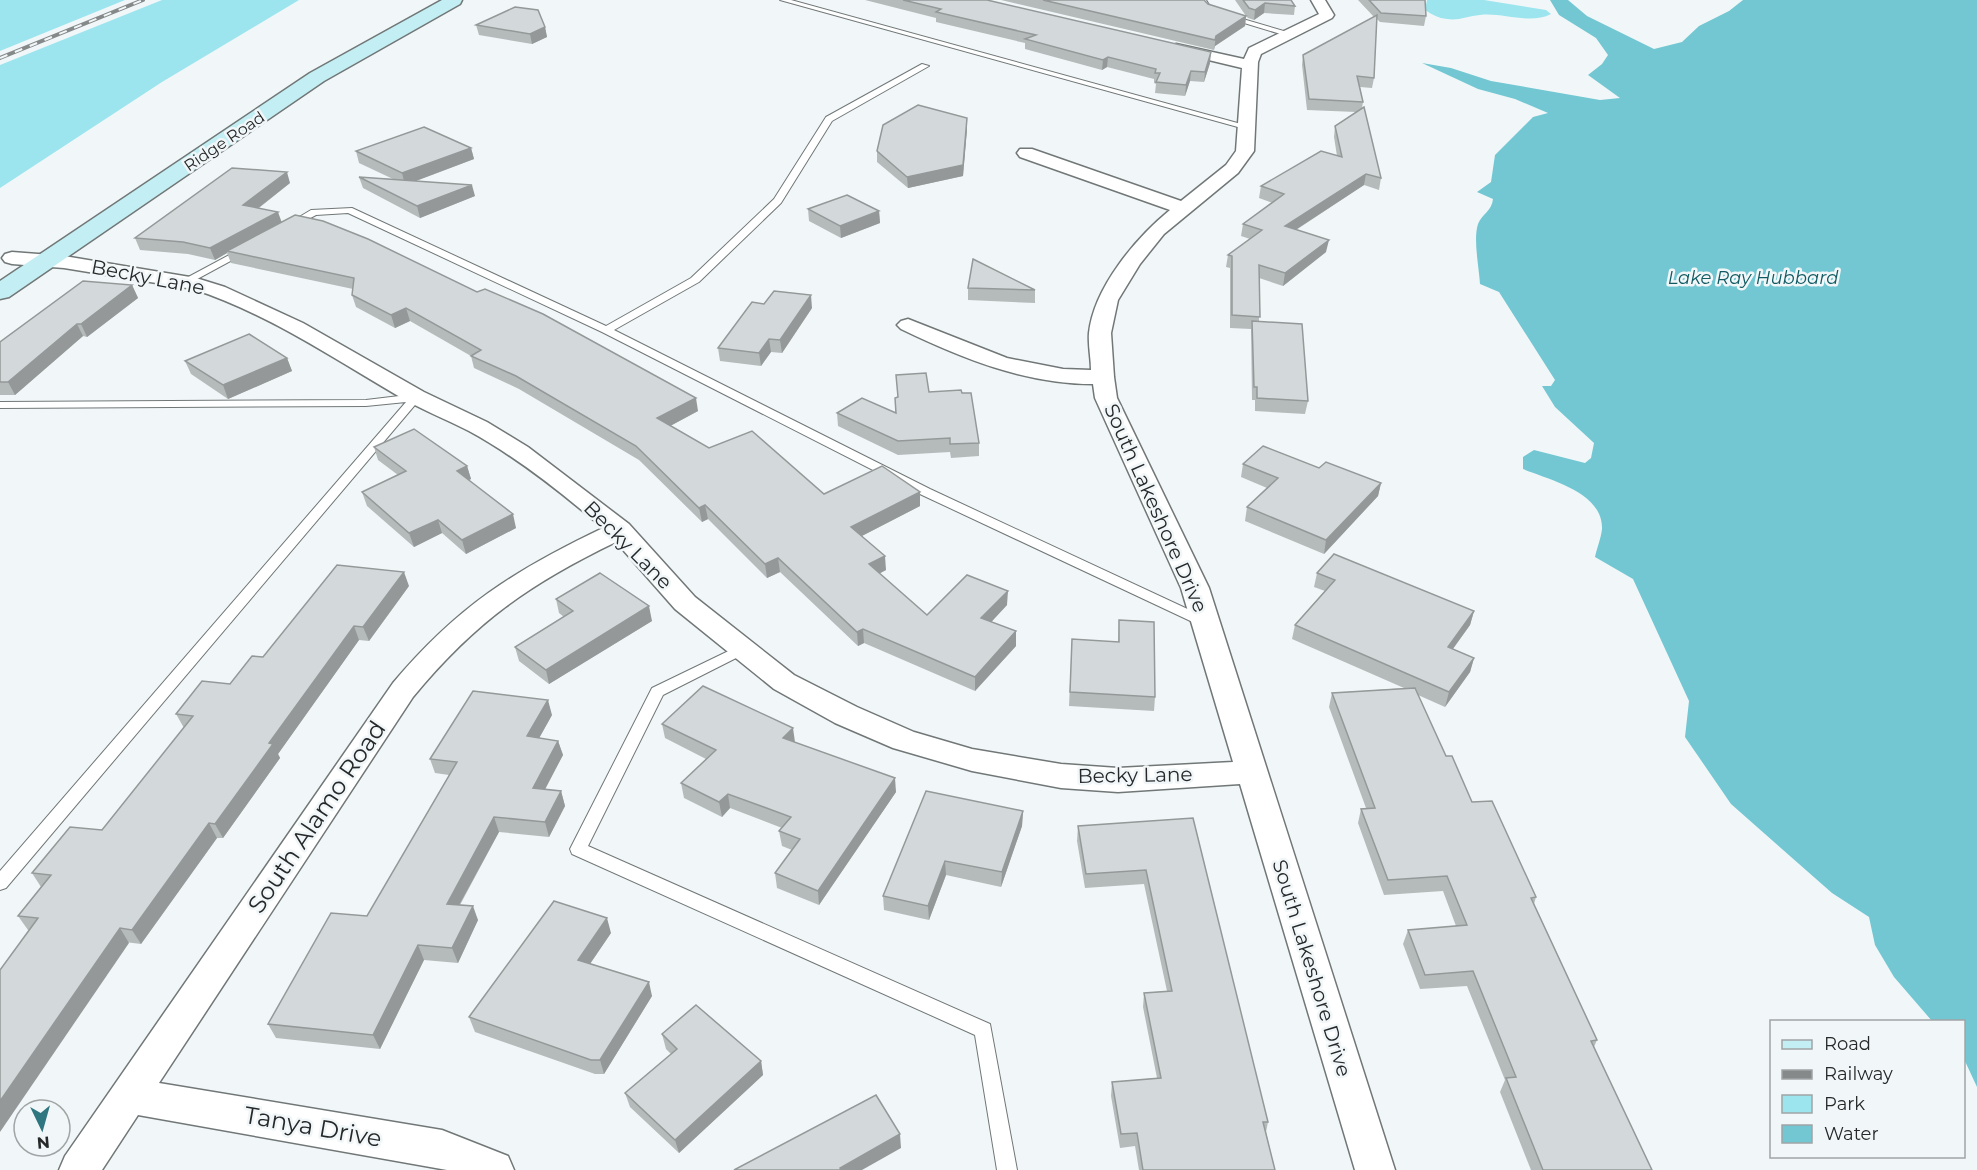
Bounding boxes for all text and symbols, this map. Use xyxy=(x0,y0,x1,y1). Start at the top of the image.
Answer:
street label: Ridge Road xyxy=(180,107,268,175)
street label: Becky Lane xyxy=(89,254,207,300)
water label: Lake Ray Hubbard xyxy=(1668,267,1839,289)
street label: South Lakeshore Drive xyxy=(1099,400,1213,616)
street label: Becky Lane xyxy=(579,496,677,594)
street label: South Alamo Road xyxy=(241,715,392,918)
street label: Becky Lane xyxy=(1077,762,1193,788)
street label: South Lakeshore Drive xyxy=(1268,857,1356,1079)
legend xyxy=(1770,1020,1965,1158)
text: Road xyxy=(1824,1033,1871,1055)
text: Railway xyxy=(1824,1063,1893,1085)
text: Park xyxy=(1824,1093,1865,1115)
north arrow xyxy=(12,1098,72,1158)
street label: Tanya Drive xyxy=(242,1100,384,1153)
text: Water xyxy=(1824,1123,1879,1145)
text: N xyxy=(36,1132,51,1152)

